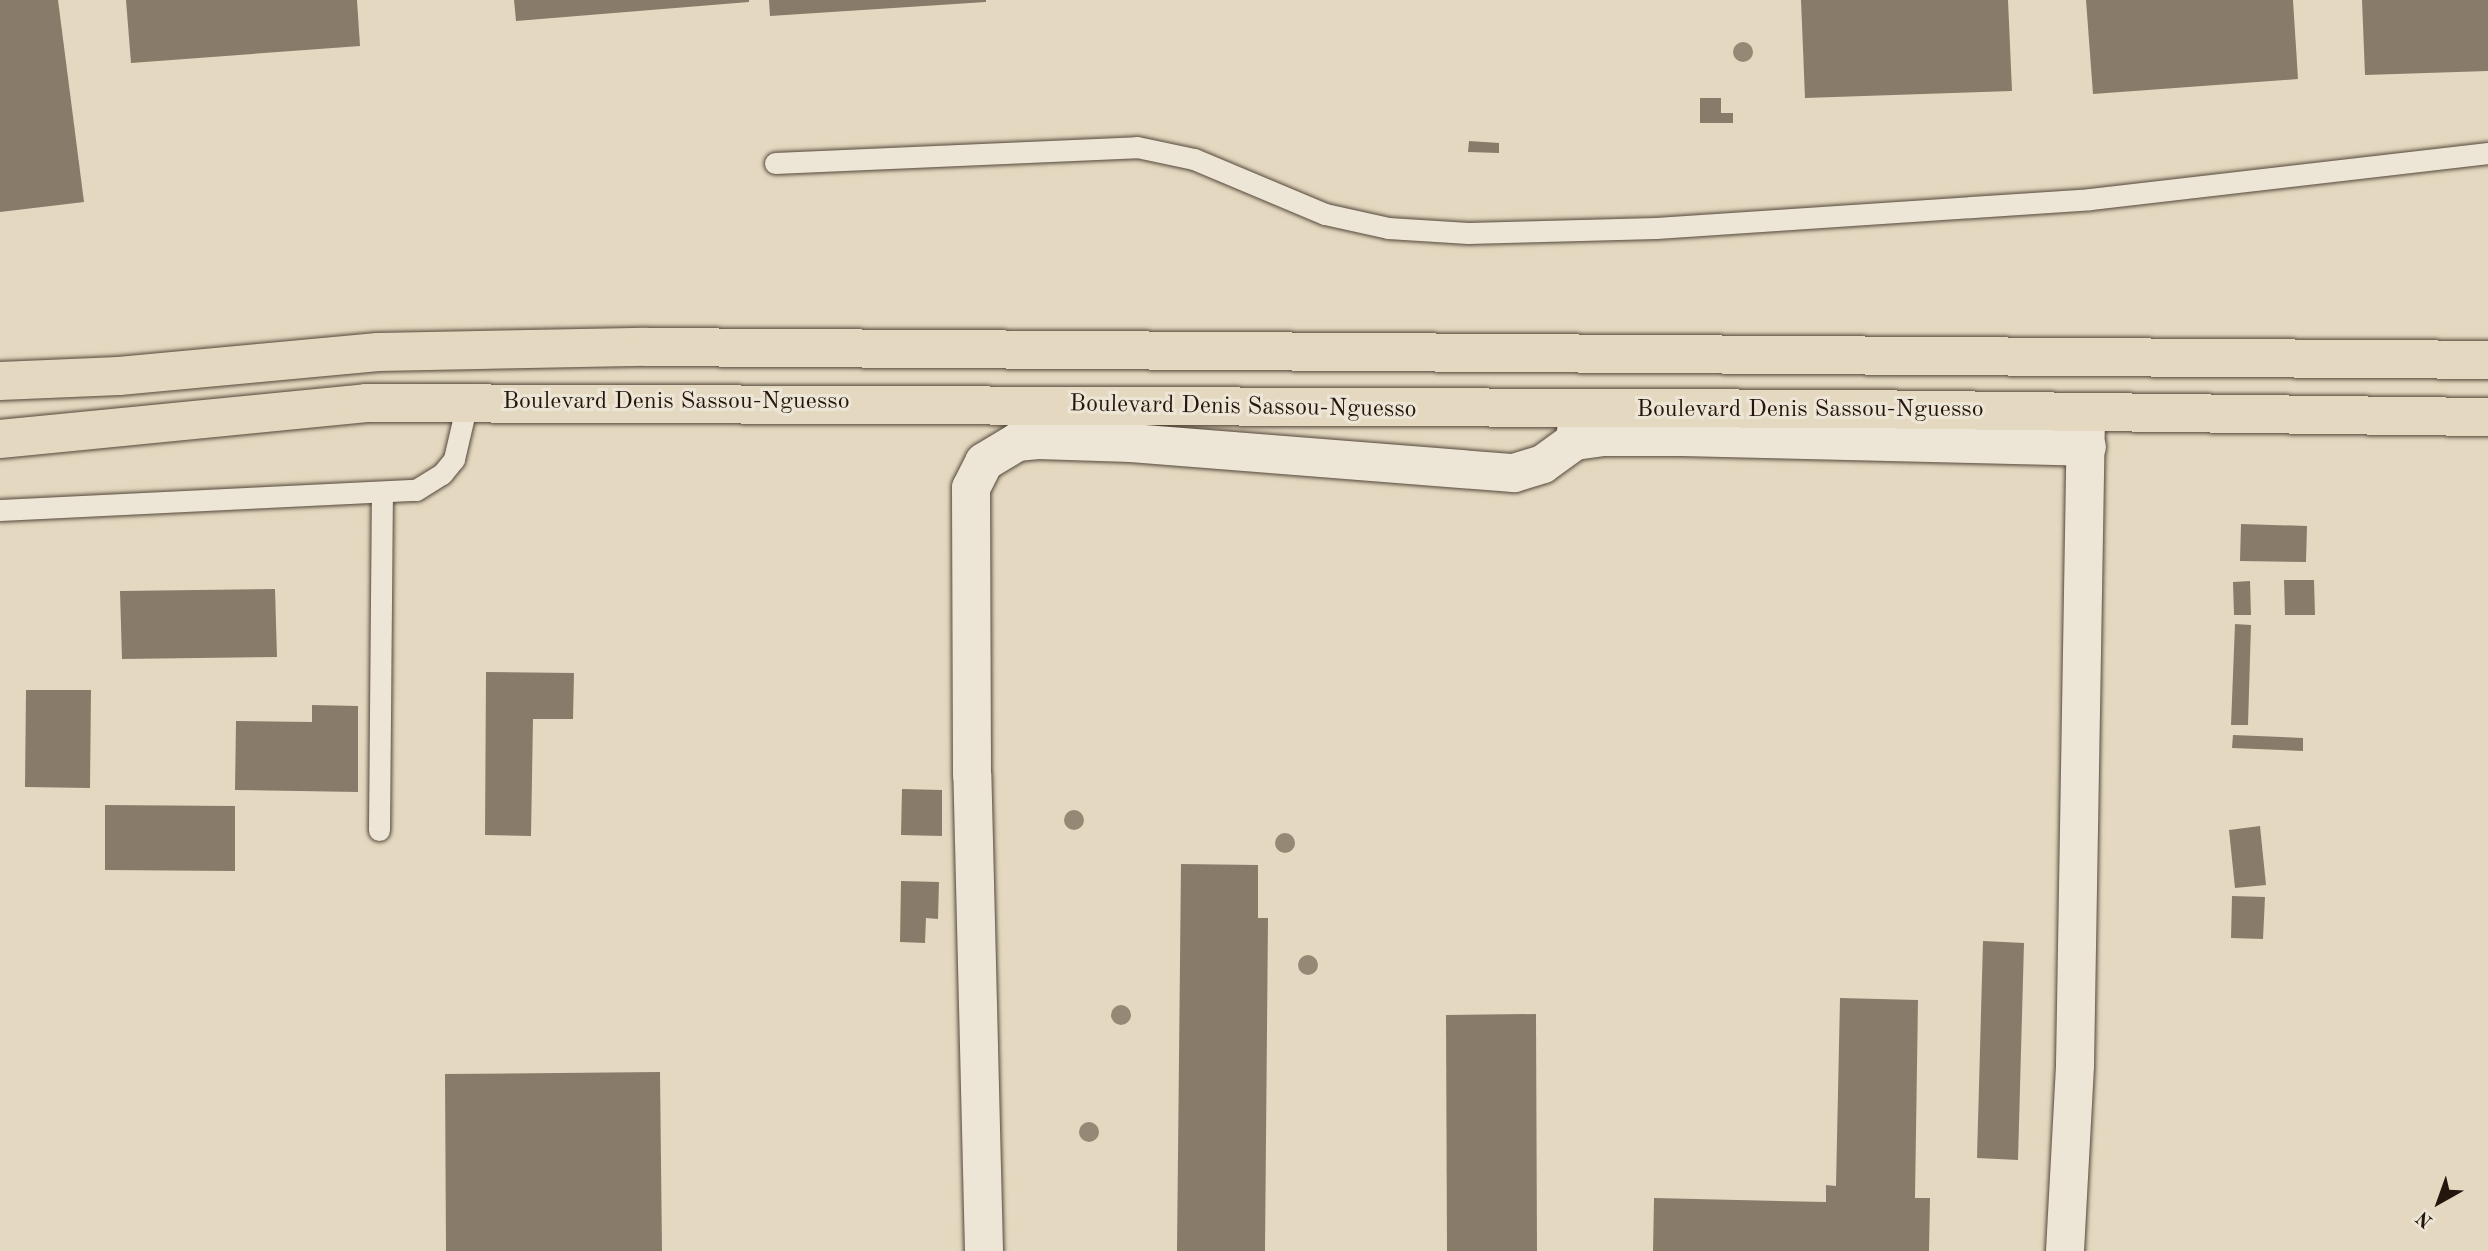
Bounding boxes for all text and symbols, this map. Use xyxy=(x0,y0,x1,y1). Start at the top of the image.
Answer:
street label: Boulevard Denis Sassou-Nguesso xyxy=(502,389,850,417)
street label: Boulevard Denis Sassou-Nguesso xyxy=(1069,391,1417,425)
street label: Boulevard Denis Sassou-Nguesso xyxy=(1636,397,1984,425)
north arrow xyxy=(2404,1167,2474,1237)
text: N xyxy=(2414,1207,2437,1230)

